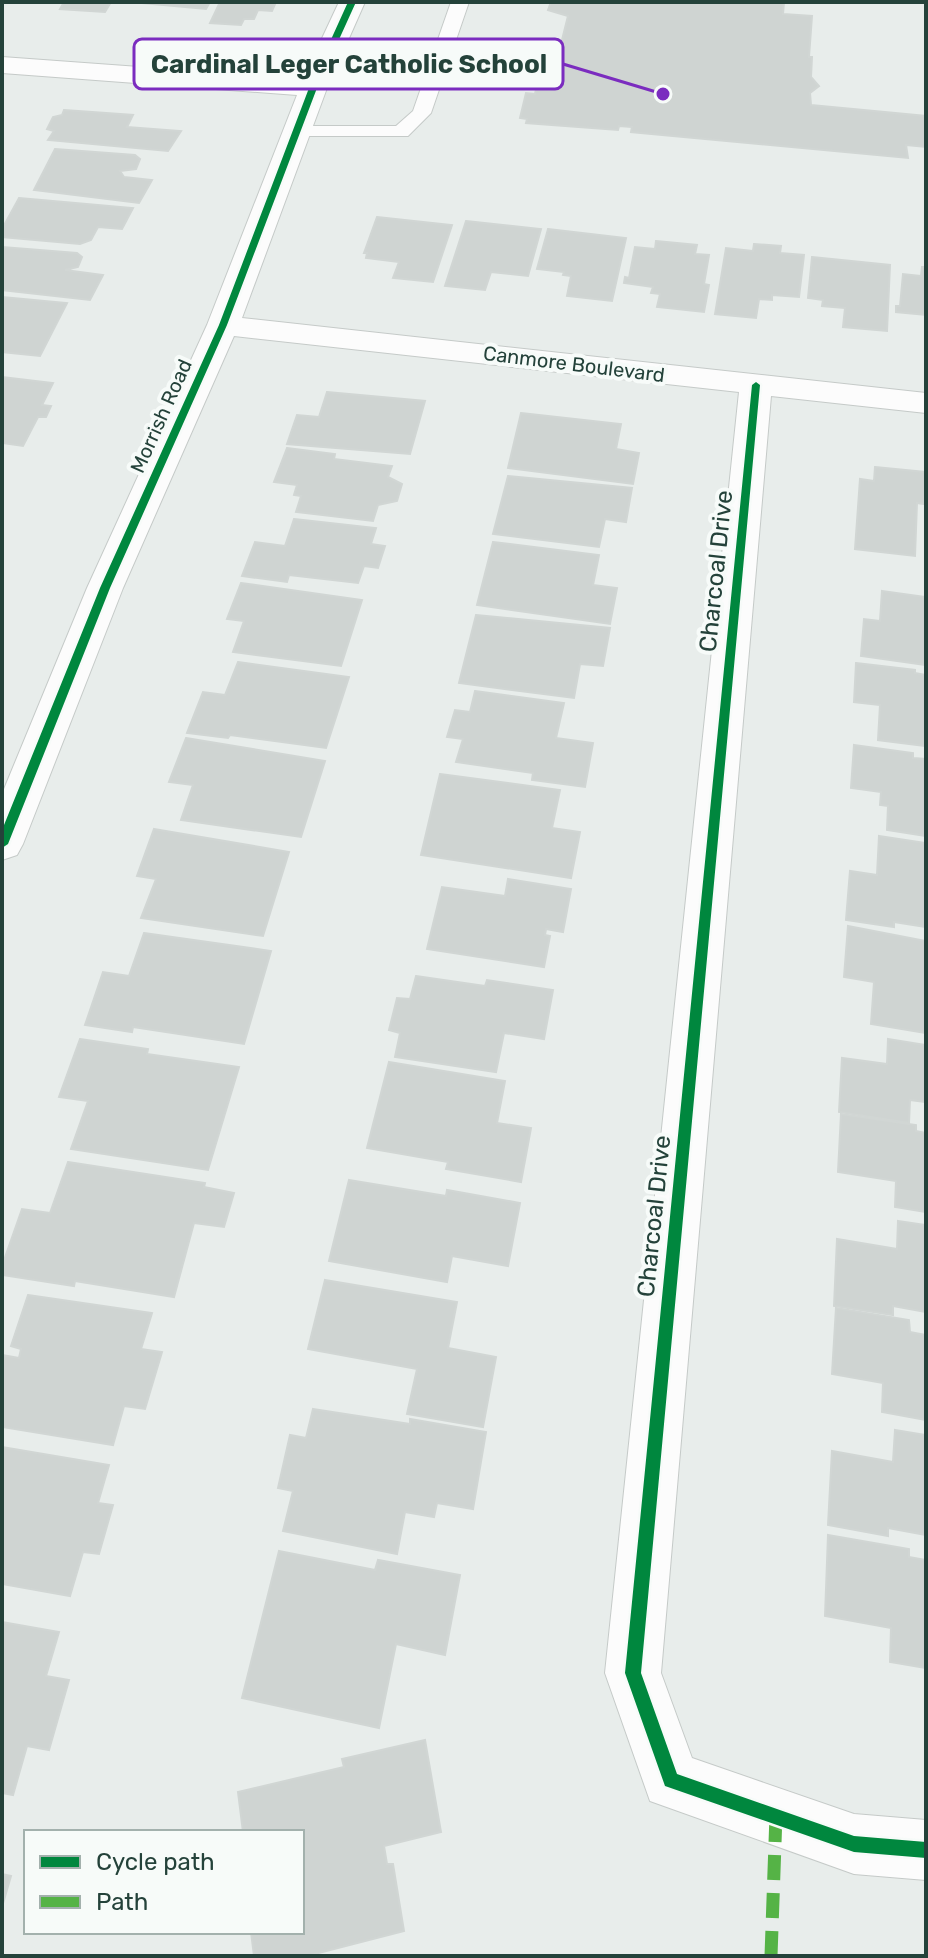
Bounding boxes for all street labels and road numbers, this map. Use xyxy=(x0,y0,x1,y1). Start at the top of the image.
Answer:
street label: Canmore Boulevard xyxy=(482,341,666,387)
street label: Morrish Road xyxy=(125,355,197,477)
street label: Charcoal Drive xyxy=(694,489,738,653)
street label: Charcoal Drive xyxy=(632,1134,676,1298)

